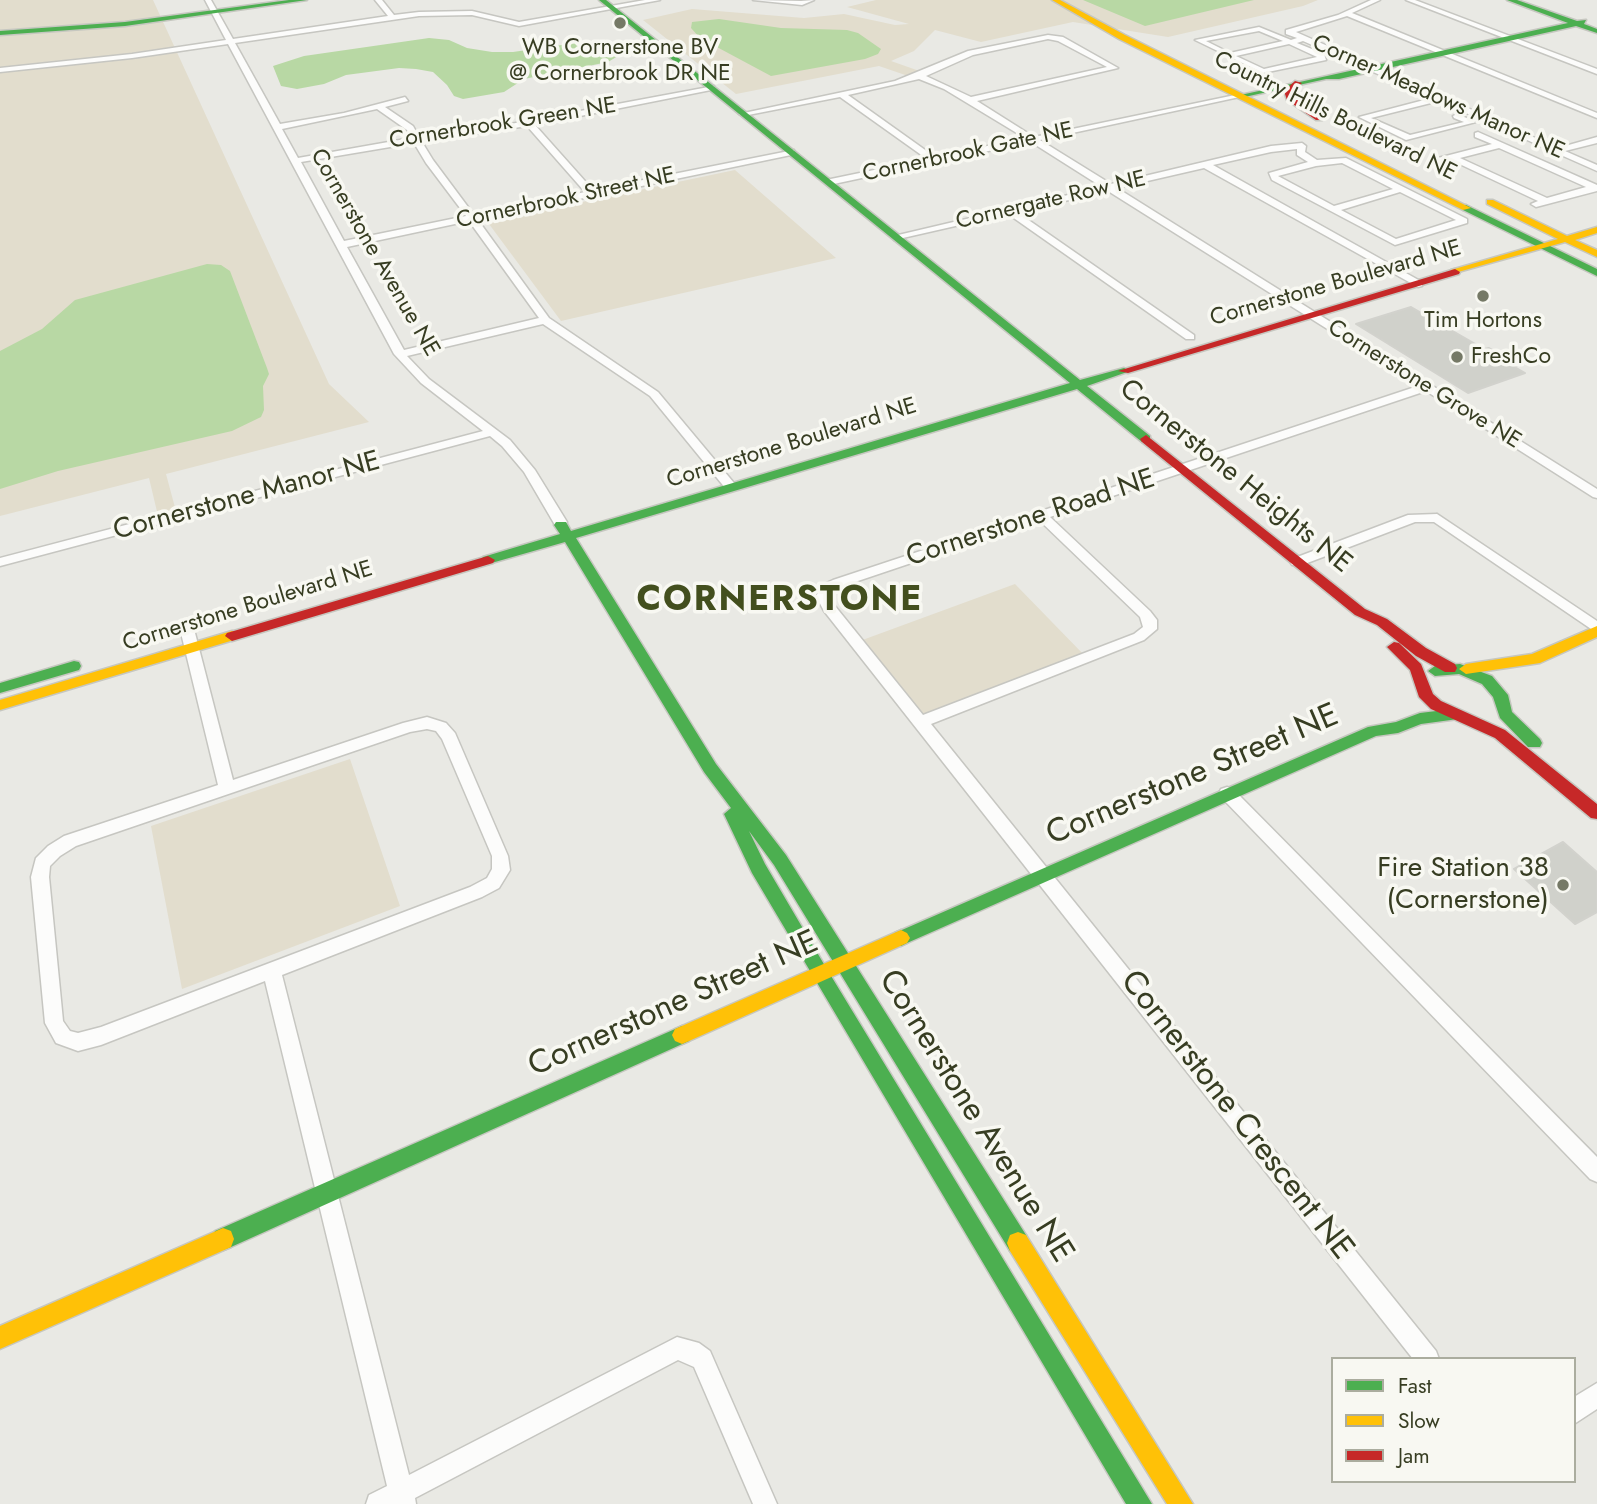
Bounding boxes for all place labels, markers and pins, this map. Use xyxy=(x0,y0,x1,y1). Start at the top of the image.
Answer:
marker: WB Cornerstone BV @ Cornerbrook DR NE xyxy=(612,15,628,31)
place label: WB Cornerstone BV @ Cornerbrook DR NE xyxy=(509,34,731,88)
marker: Tim Hortons xyxy=(1475,288,1491,304)
place label: Tim Hortons xyxy=(1424,307,1542,335)
place label: FreshCo xyxy=(1471,343,1551,371)
marker: FreshCo xyxy=(1449,349,1465,365)
place label: Fire Station 38 (Cornerstone) xyxy=(1377,852,1549,918)
marker: Fire Station 38 (Cornerstone) xyxy=(1555,877,1571,893)

